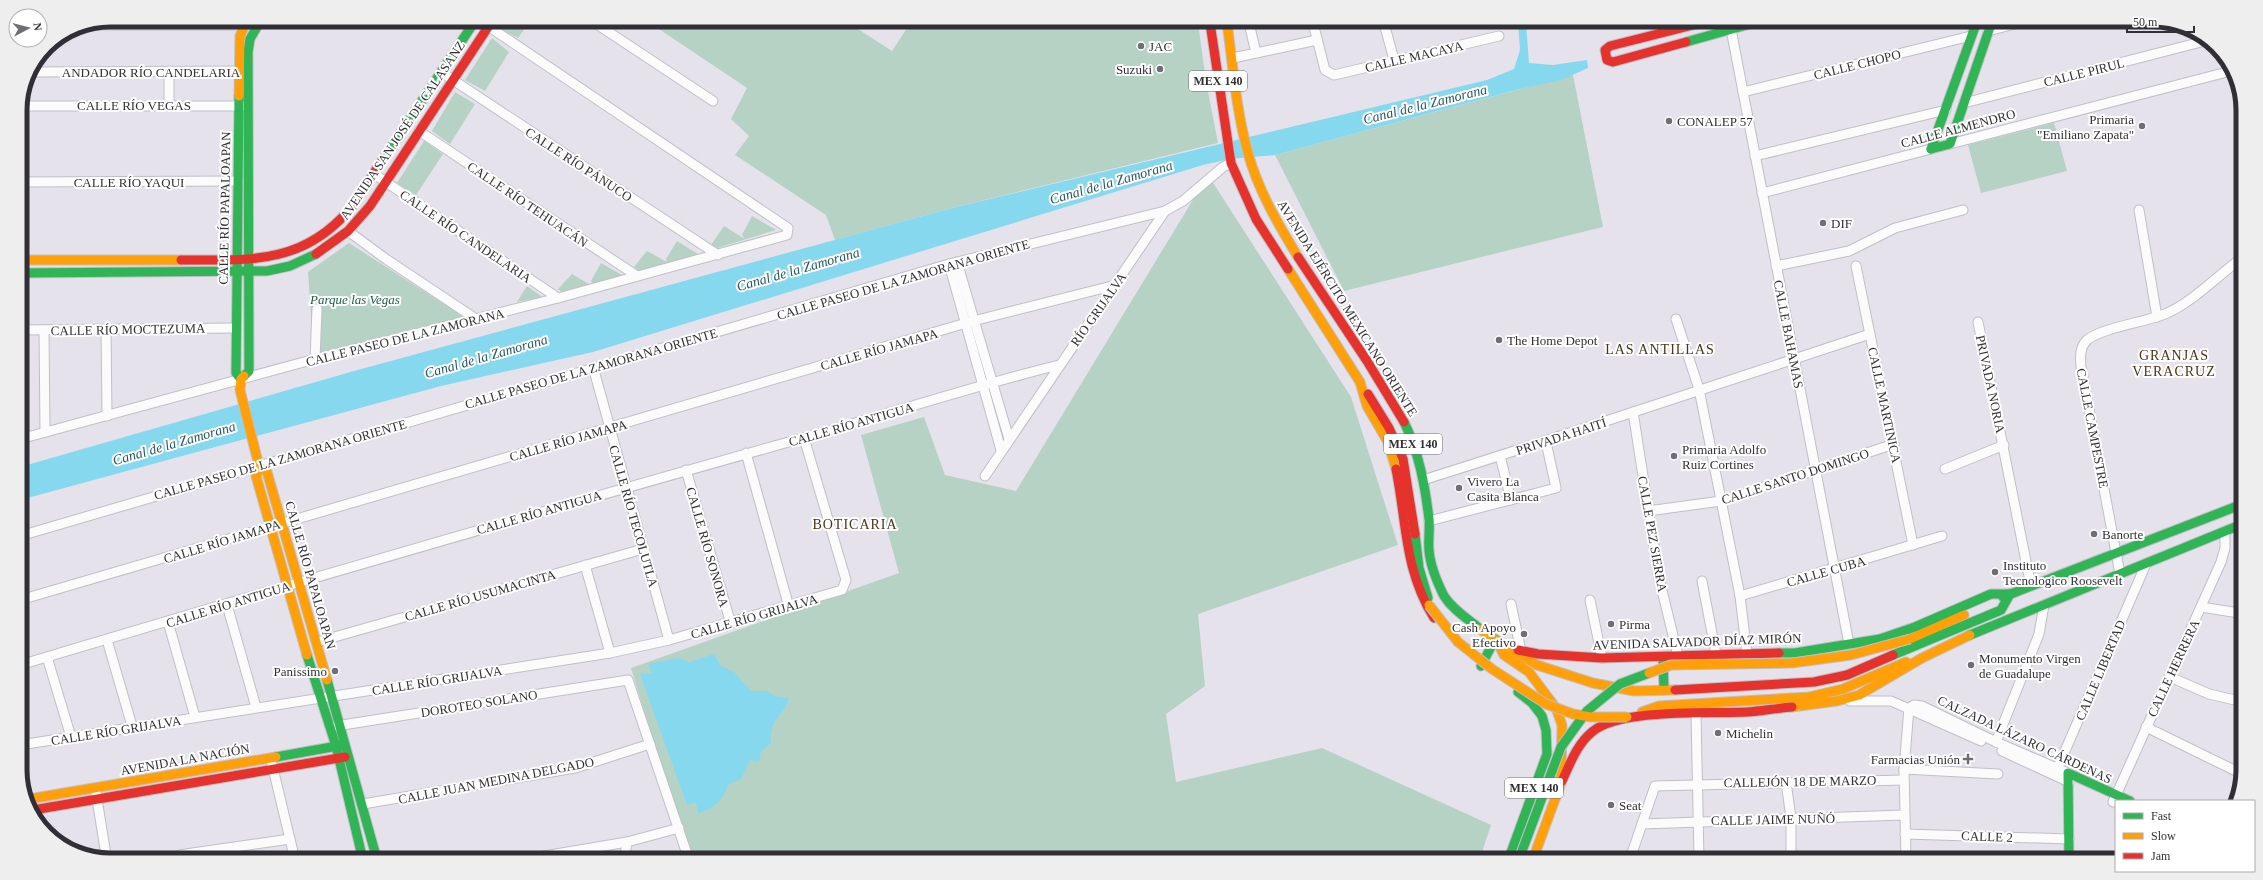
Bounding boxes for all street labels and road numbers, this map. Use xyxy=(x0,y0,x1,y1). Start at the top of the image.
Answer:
street label: AVENIDA SAN JOSÉ DE CALASANZ xyxy=(337,38,468,222)
street label: CALLE MACAYA xyxy=(1364,38,1465,75)
street label: CALLE CHOPO xyxy=(1812,46,1902,83)
street label: CALLE PIRUL xyxy=(2042,55,2126,90)
street label: ANDADOR RÍO CANDELARIA xyxy=(62,65,241,80)
road number: MEX 140 xyxy=(1189,71,1247,91)
street label: CALLE RÍO VEGAS xyxy=(77,98,191,113)
street label: CALLE ALMENDRO xyxy=(1899,106,2017,151)
street label: CALLE RÍO PÁNUCO xyxy=(523,124,635,205)
street label: CALLE RÍO PAPALOAPAN xyxy=(216,131,233,285)
street label: CALLE RÍO TEHUACÁN xyxy=(465,158,591,251)
street label: CALLE RÍO YAQUI xyxy=(74,175,184,190)
street label: CALLE RÍO CANDELARIA xyxy=(397,187,535,286)
street label: AVENIDA EJÉRCITO MEXICANO ORIENTE xyxy=(1274,197,1421,419)
street label: CALLE PASEO DE LA ZAMORANA ORIENTE xyxy=(775,236,1031,323)
street label: RÍO GRIJALVA xyxy=(1068,269,1130,349)
street label: CALLE BAHAMAS xyxy=(1771,279,1806,390)
street label: CALLE PASEO DE LA ZAMORANA xyxy=(304,305,506,369)
street label: CALLE RÍO MOCTEZUMA xyxy=(51,321,206,338)
street label: CALLE PASEO DE LA ZAMORANA ORIENTE xyxy=(463,325,719,412)
street label: CALLE RÍO JAMAPA xyxy=(819,325,940,373)
street label: PRIVADA NORIA xyxy=(1973,334,2008,435)
street label: CALLE MARTINICA xyxy=(1865,346,1904,465)
street label: CALLE CAMPESTRE xyxy=(2074,367,2111,489)
street label: CALLE RÍO ANTIGUA xyxy=(787,399,916,450)
street label: PRIVADA HAITÍ xyxy=(1514,415,1608,458)
street label: CALLE PASEO DE LA ZAMORANA ORIENTE xyxy=(152,416,408,503)
street label: CALLE RÍO JAMAPA xyxy=(508,416,629,464)
road number: MEX 140 xyxy=(1384,434,1442,454)
street label: CALLE RÍO TECOLUTLA xyxy=(606,443,661,589)
street label: CALLE SANTO DOMINGO xyxy=(1719,446,1871,507)
street label: CALLE PEZ SIERRA xyxy=(1635,475,1670,594)
street label: CALLE RÍO SONORA xyxy=(683,485,732,609)
street label: CALLE RÍO ANTIGUA xyxy=(475,487,604,538)
street label: CALLE RÍO PAPALOAPAN xyxy=(282,499,339,651)
street label: CALLE RÍO JAMAPA xyxy=(162,516,283,566)
street label: CALLE CUBA xyxy=(1785,553,1868,590)
street label: CALLE RÍO USUMACINTA xyxy=(403,567,558,624)
street label: CALLE RÍO ANTIGUA xyxy=(164,578,293,631)
street label: CALLE RÍO GRIJALVA xyxy=(689,591,820,642)
street label: CALLE HERRERA xyxy=(2144,617,2203,719)
street label: CALLE LIBERTAD xyxy=(2073,618,2128,723)
street label: AVENIDA SALVADOR DÍAZ MIRÓN xyxy=(1592,630,1802,653)
street label: CALLE RÍO GRIJALVA xyxy=(371,663,504,698)
street label: DOROTEO SOLANO xyxy=(420,687,539,720)
street label: CALZADA LÁZARO CÁRDENAS xyxy=(1935,692,2114,787)
street label: CALLE RÍO GRIJALVA xyxy=(50,713,183,748)
street label: AVENIDA LA NACIÓN xyxy=(120,741,251,778)
street label: CALLE JUAN MEDINA DELGADO xyxy=(397,754,595,807)
street label: CALLEJÓN 18 DE MARZO xyxy=(1724,773,1877,790)
road number: MEX 140 xyxy=(1505,778,1563,798)
street label: CALLE JAIME NUÑÓ xyxy=(1711,811,1835,828)
street label: CALLE 2 xyxy=(1961,828,2013,845)

